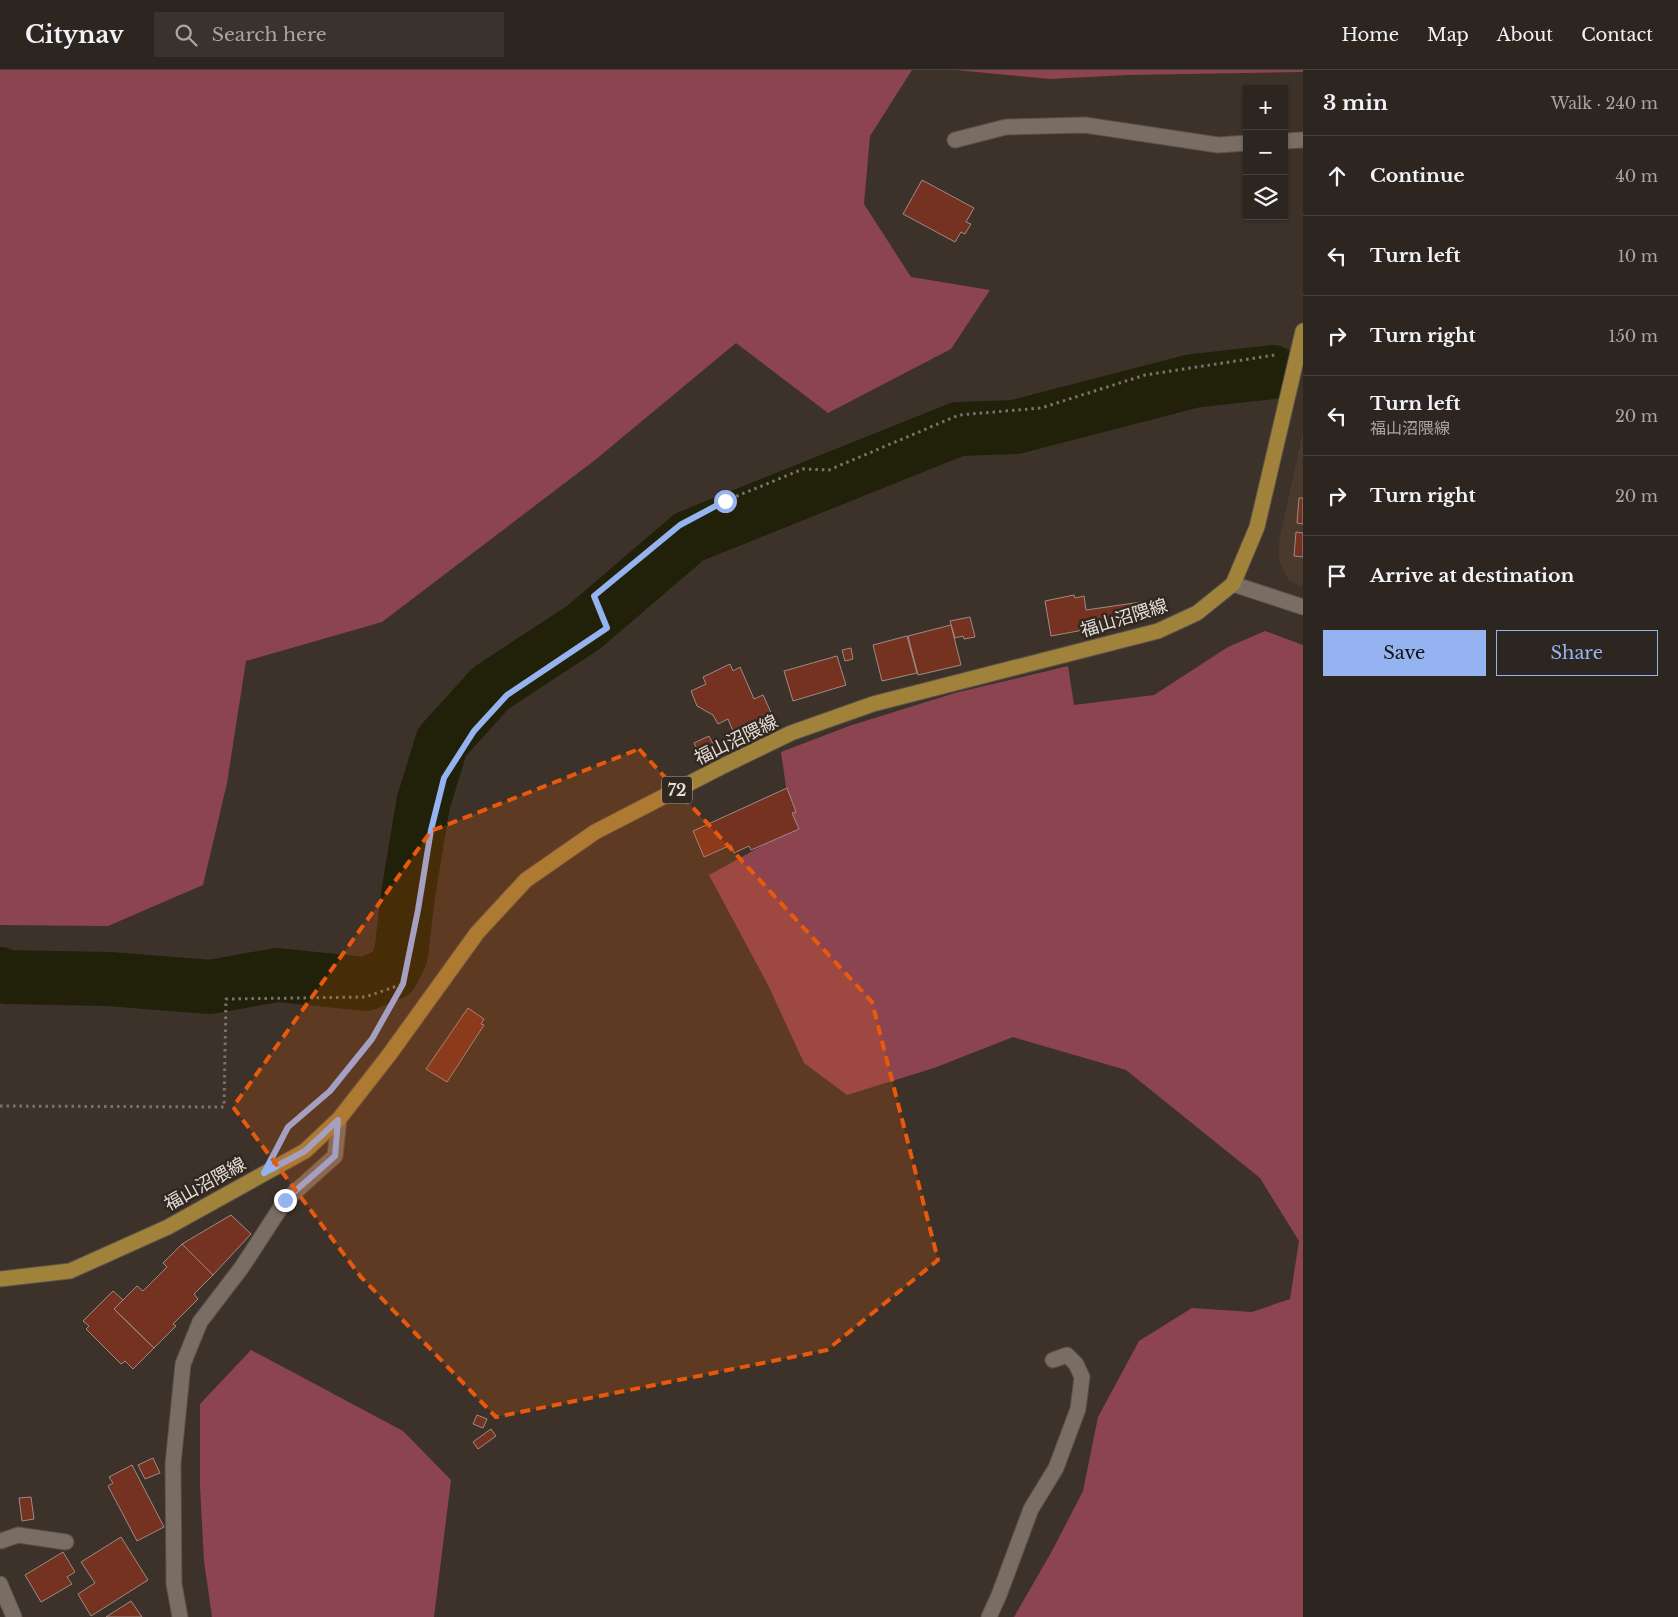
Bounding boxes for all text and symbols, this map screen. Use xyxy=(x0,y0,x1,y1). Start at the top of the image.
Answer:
search box xyxy=(154,12,504,57)
text: Citynav xyxy=(25,20,124,49)
icon: search xyxy=(172,21,200,49)
text: Search here xyxy=(212,23,327,46)
text: Home xyxy=(1341,24,1399,46)
text: Map xyxy=(1427,24,1469,46)
text: About xyxy=(1497,24,1553,46)
text: Contact xyxy=(1581,24,1653,46)
map controls xyxy=(1243,85,1288,220)
button: + xyxy=(1243,85,1288,130)
text: 3 min xyxy=(1323,90,1388,116)
text: Walk · 240 m xyxy=(1551,93,1658,113)
button: − xyxy=(1243,130,1288,175)
icon: ahead xyxy=(1323,162,1351,190)
text: Continue xyxy=(1370,164,1465,187)
text: 40 m xyxy=(1615,166,1658,186)
button: layers xyxy=(1243,175,1288,220)
icon: left xyxy=(1323,242,1351,270)
text: Turn left xyxy=(1370,244,1461,267)
text: 10 m xyxy=(1618,246,1658,266)
icon: right xyxy=(1323,322,1351,350)
text: Turn right xyxy=(1370,324,1476,347)
text: 150 m xyxy=(1609,326,1658,346)
text: Turn left xyxy=(1370,392,1461,415)
icon: left xyxy=(1323,402,1351,430)
text: 20 m xyxy=(1615,406,1658,426)
text: 福山沼隈線 xyxy=(1370,418,1450,438)
icon: right xyxy=(1323,482,1351,510)
text: Turn right xyxy=(1370,484,1476,507)
text: 20 m xyxy=(1615,486,1658,506)
route start xyxy=(714,490,737,513)
icon: arrive xyxy=(1323,562,1351,590)
text: Arrive at destination xyxy=(1370,564,1574,587)
street label: 福山沼隈線 xyxy=(1078,594,1170,642)
button: Save xyxy=(1323,630,1486,676)
button: Share xyxy=(1496,630,1658,676)
street label: 福山沼隈線 xyxy=(691,710,781,770)
road number: 72 xyxy=(662,776,692,804)
street label: 福山沼隈線 xyxy=(160,1153,250,1215)
route end xyxy=(274,1189,297,1212)

